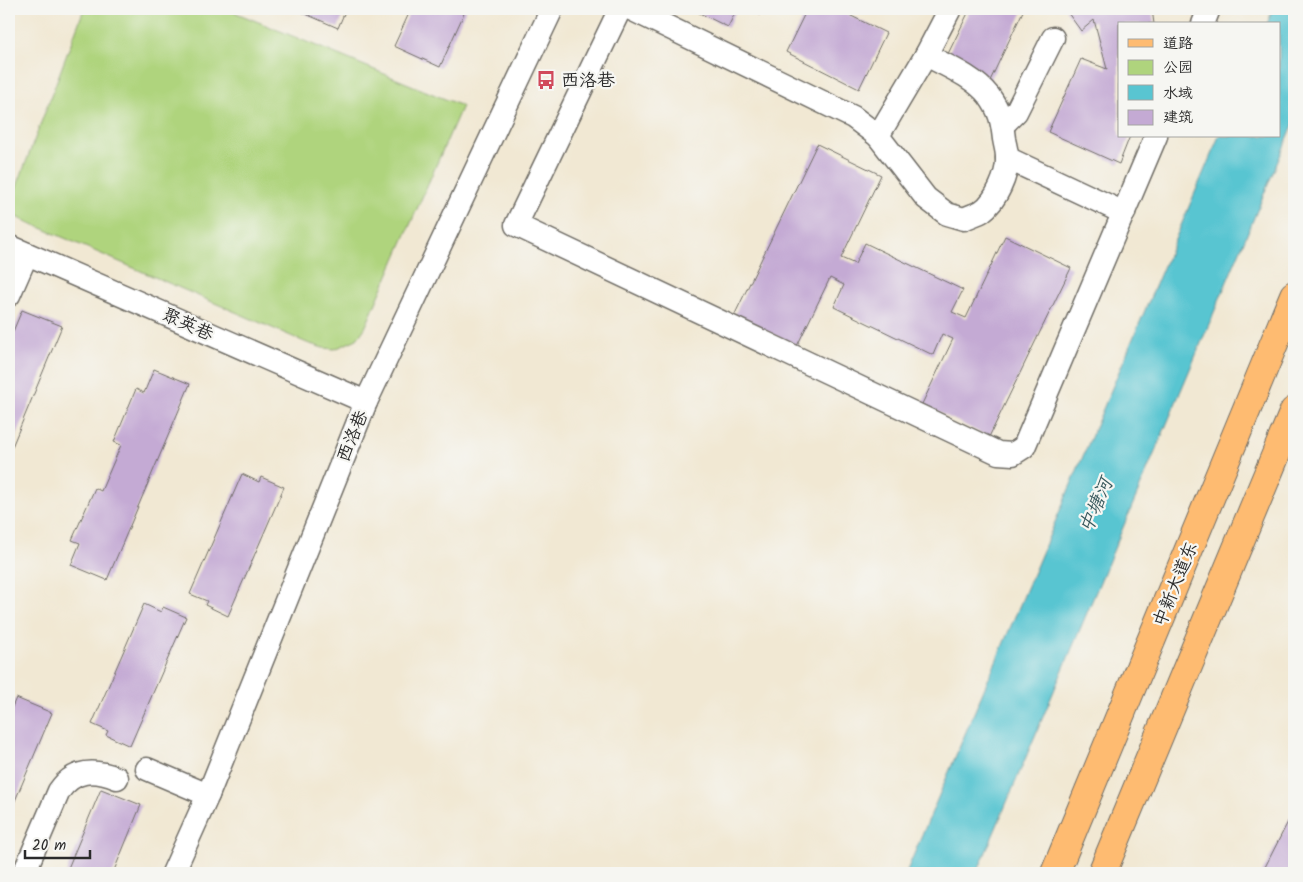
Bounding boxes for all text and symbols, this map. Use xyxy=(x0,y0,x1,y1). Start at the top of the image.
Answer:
legend xyxy=(1118,22,1280,138)
text: 道路 xyxy=(1163,32,1193,56)
text: 公园 xyxy=(1163,56,1193,80)
place label: 西洛巷 xyxy=(561,67,615,96)
bus stop icon: 西洛巷 xyxy=(535,69,557,91)
text: 水域 xyxy=(1163,82,1193,106)
text: 建筑 xyxy=(1163,106,1193,130)
street label: 聚英巷 xyxy=(157,301,218,350)
street label: 西洛巷 xyxy=(330,406,377,467)
water label: 中塘河 xyxy=(1072,471,1123,538)
street label: 中新大道东 xyxy=(1146,537,1207,632)
scale bar xyxy=(25,827,90,859)
text: 20 m xyxy=(32,834,66,858)

